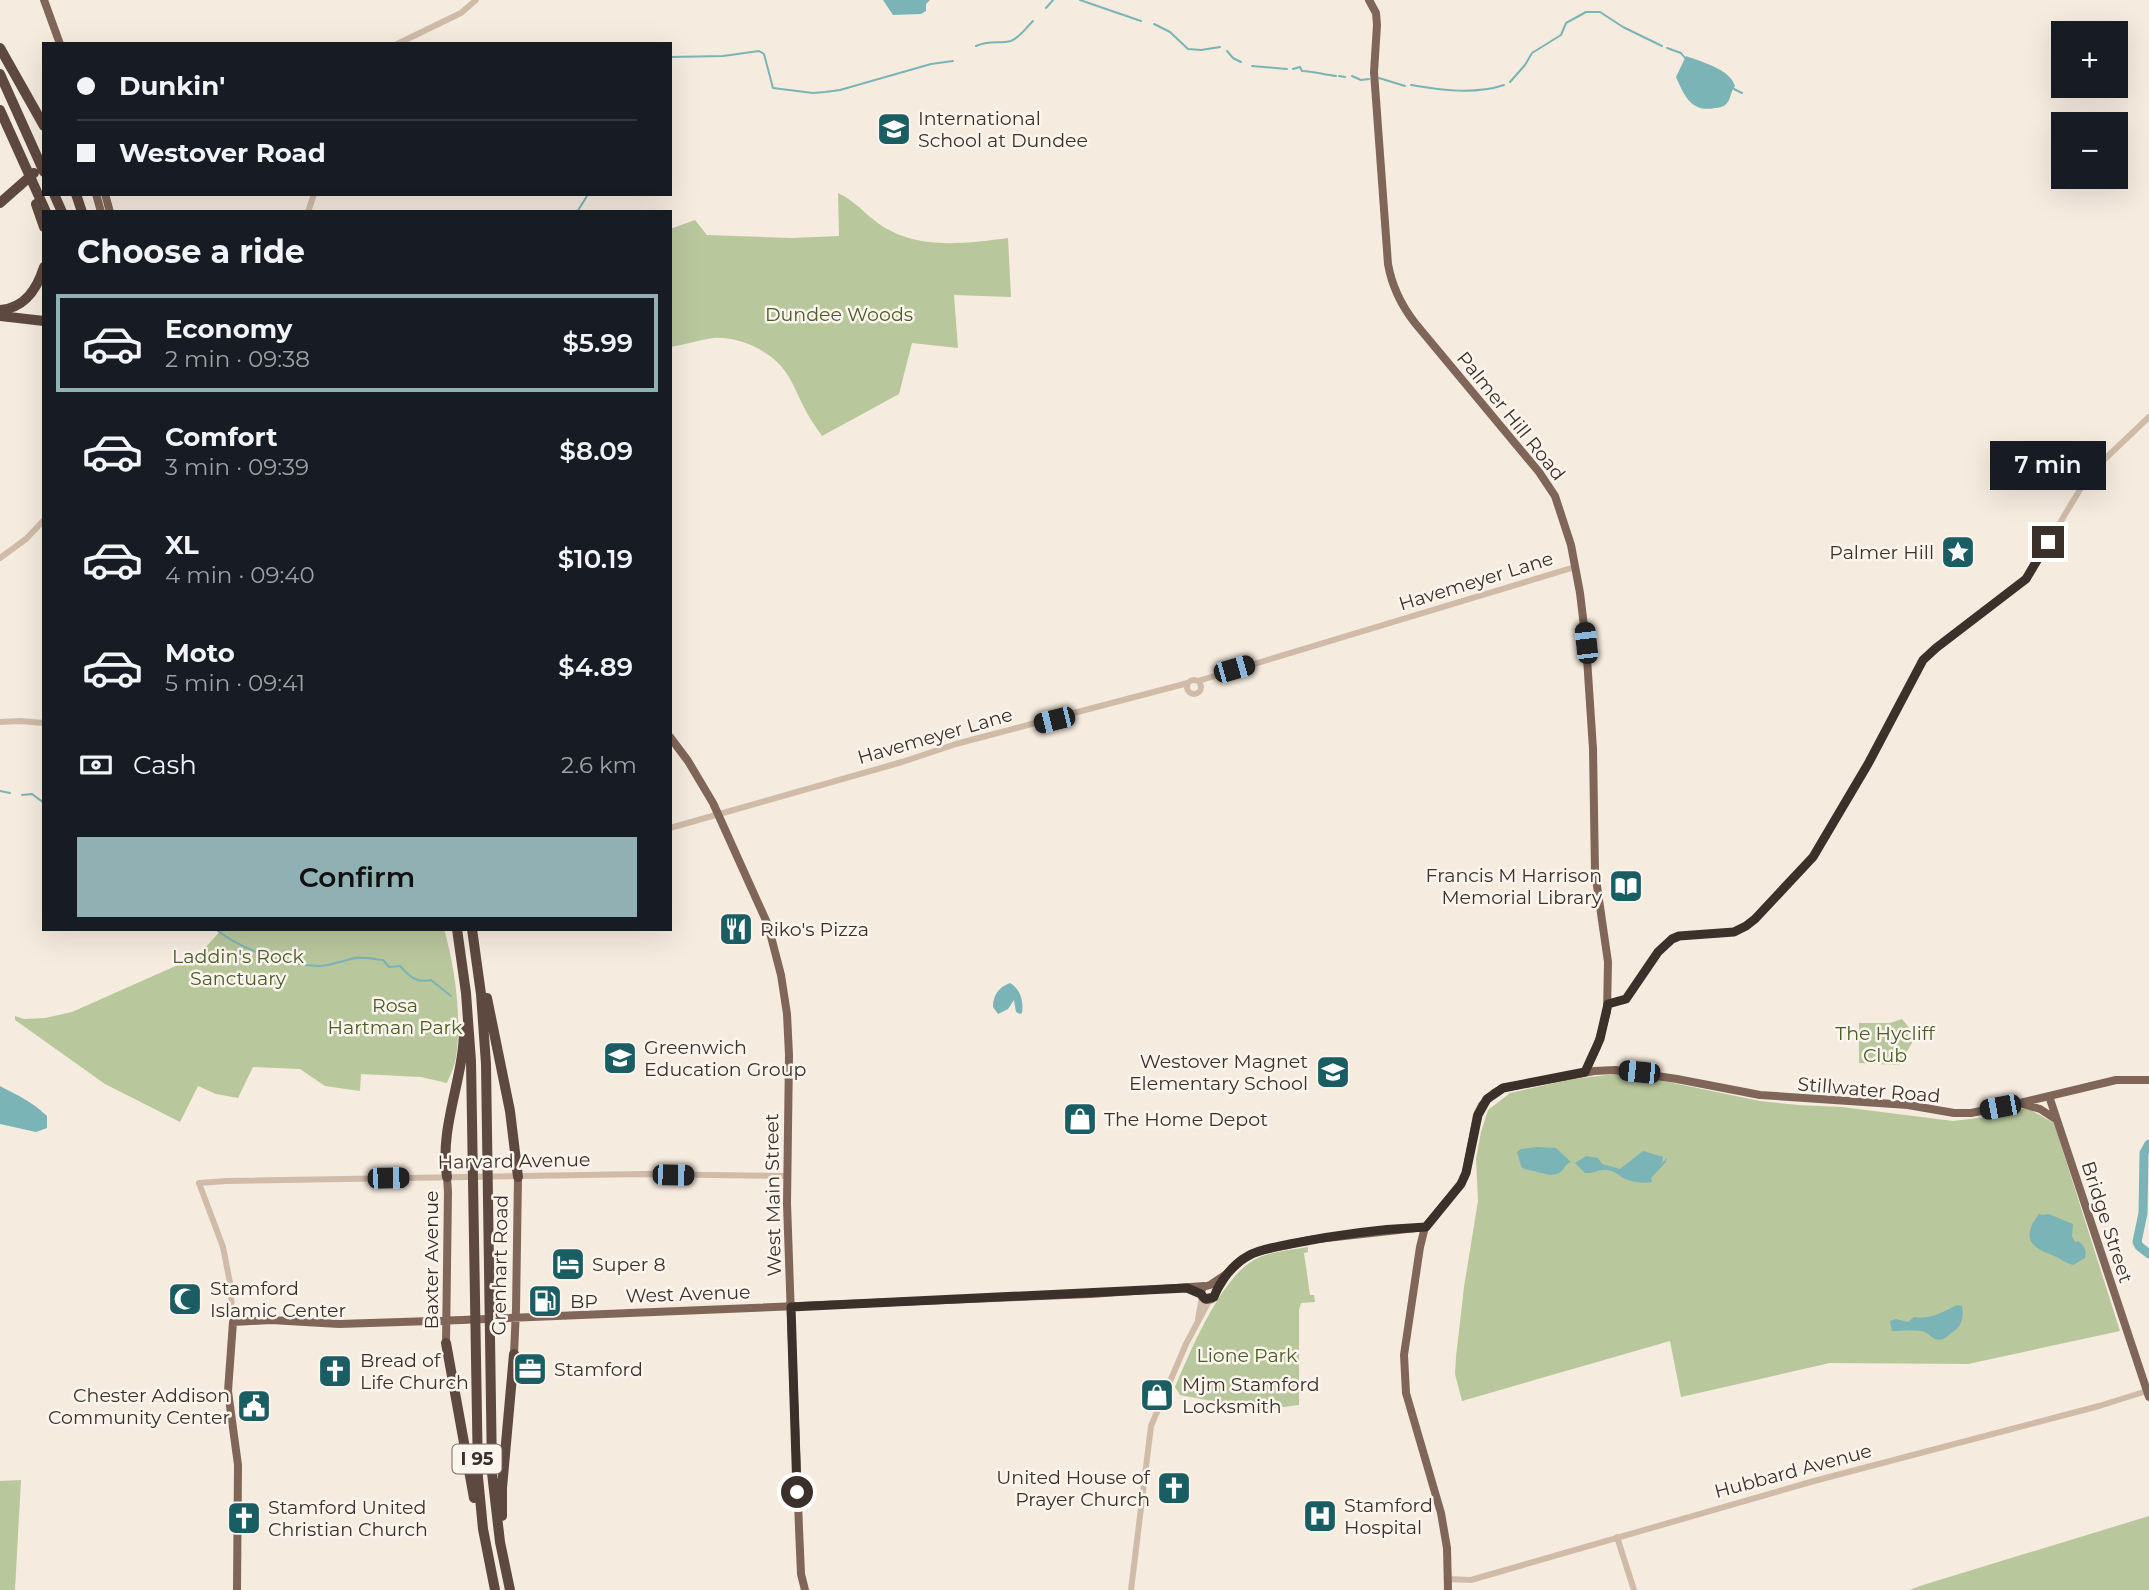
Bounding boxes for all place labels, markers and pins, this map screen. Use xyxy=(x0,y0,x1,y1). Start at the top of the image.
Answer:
place label: International School at Dundee xyxy=(918,107,1088,152)
school or university icon: International School at Dundee xyxy=(875,110,913,148)
place icon: Palmer Hill xyxy=(1939,533,1977,571)
place label: Palmer Hill xyxy=(1829,541,1934,564)
place label: Francis M Harrison Memorial Library xyxy=(1425,864,1603,909)
library icon: Francis M Harrison Memorial Library xyxy=(1607,867,1645,905)
restaurant icon: Riko's Pizza xyxy=(717,910,755,948)
place label: Riko's Pizza xyxy=(760,918,869,941)
place label: Greenwich Education Group xyxy=(644,1036,806,1081)
school or university icon: Greenwich Education Group xyxy=(601,1039,639,1077)
place label: Westover Magnet Elementary School xyxy=(1129,1050,1308,1095)
school or university icon: Westover Magnet Elementary School xyxy=(1314,1053,1352,1091)
shop icon: The Home Depot xyxy=(1061,1100,1099,1138)
place label: The Home Depot xyxy=(1104,1108,1268,1131)
hotel icon: Super 8 xyxy=(549,1245,587,1283)
place label: Super 8 xyxy=(592,1253,666,1276)
place label: Stamford Islamic Center xyxy=(210,1277,346,1322)
mosque icon: Stamford Islamic Center xyxy=(166,1280,204,1318)
fuel station icon: BP xyxy=(526,1282,564,1320)
place label: BP xyxy=(570,1290,598,1313)
place label: Bread of Life Church xyxy=(360,1349,469,1394)
office icon: Stamford xyxy=(511,1350,549,1388)
church icon: Bread of Life Church xyxy=(316,1352,354,1390)
place label: Stamford xyxy=(554,1358,643,1381)
place label: Mjm Stamford Locksmith xyxy=(1182,1373,1320,1418)
shop icon: Mjm Stamford Locksmith xyxy=(1138,1376,1176,1414)
place label: Chester Addison Community Center xyxy=(48,1384,230,1429)
public building icon: Chester Addison Community Center xyxy=(235,1387,273,1425)
place label: United House of Prayer Church xyxy=(996,1466,1152,1511)
church icon: United House of Prayer Church xyxy=(1155,1469,1193,1507)
place label: Stamford Hospital xyxy=(1344,1494,1433,1539)
place label: Stamford United Christian Church xyxy=(268,1496,428,1541)
hospital icon: Stamford Hospital xyxy=(1301,1497,1339,1535)
church icon: Stamford United Christian Church xyxy=(225,1499,263,1537)

